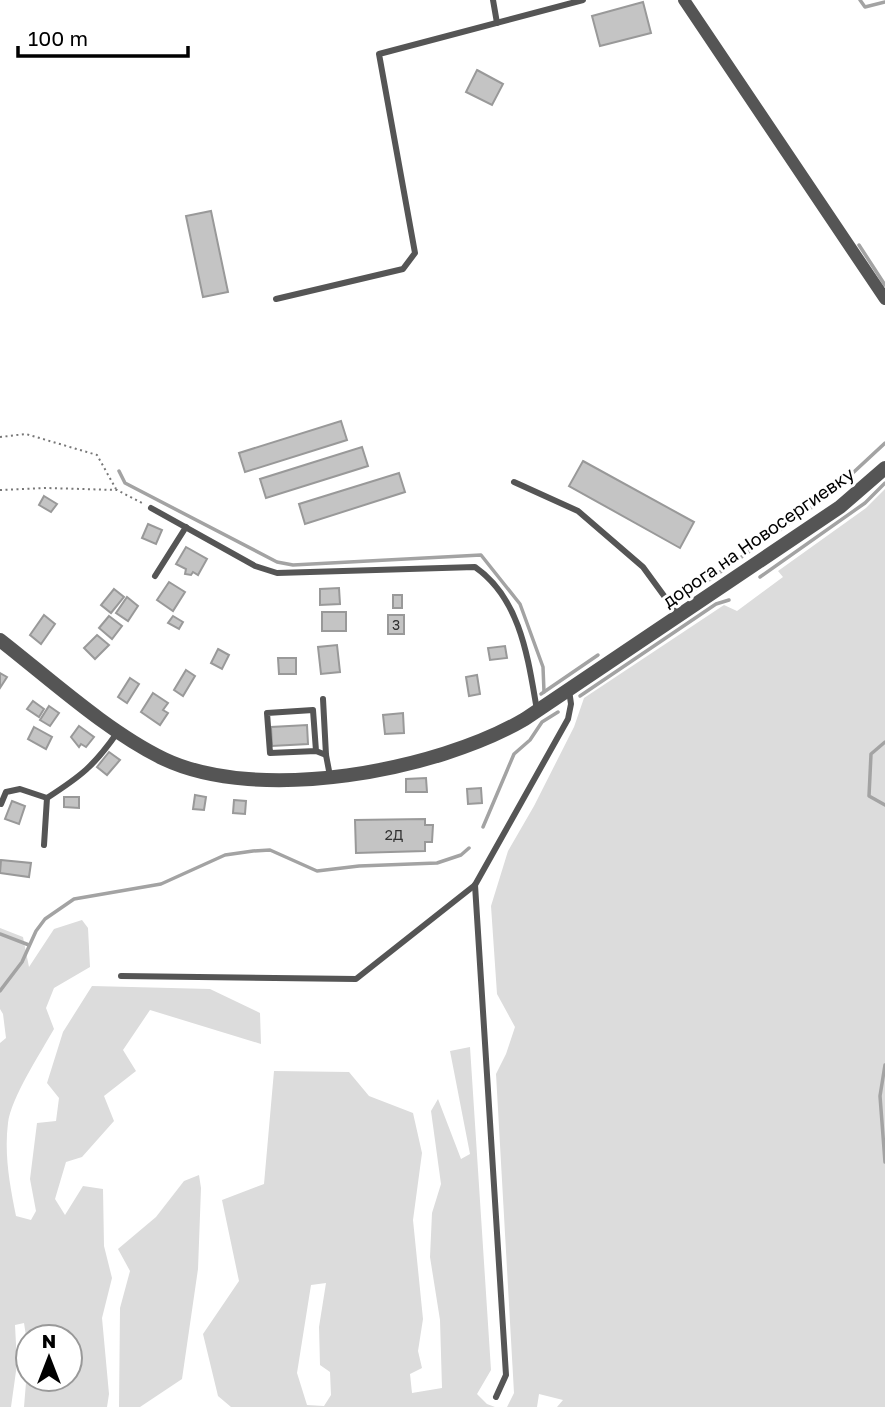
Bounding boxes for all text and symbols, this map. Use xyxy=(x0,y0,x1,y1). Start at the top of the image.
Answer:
scale bar xyxy=(18,14,187,58)
text: 100 m xyxy=(28,25,88,51)
street label: дорога на Новосергиевку xyxy=(658,462,858,612)
house number: 3 xyxy=(392,616,400,633)
house number: 2Д xyxy=(385,826,403,843)
north arrow xyxy=(14,1323,84,1393)
text: N xyxy=(42,1329,56,1352)

